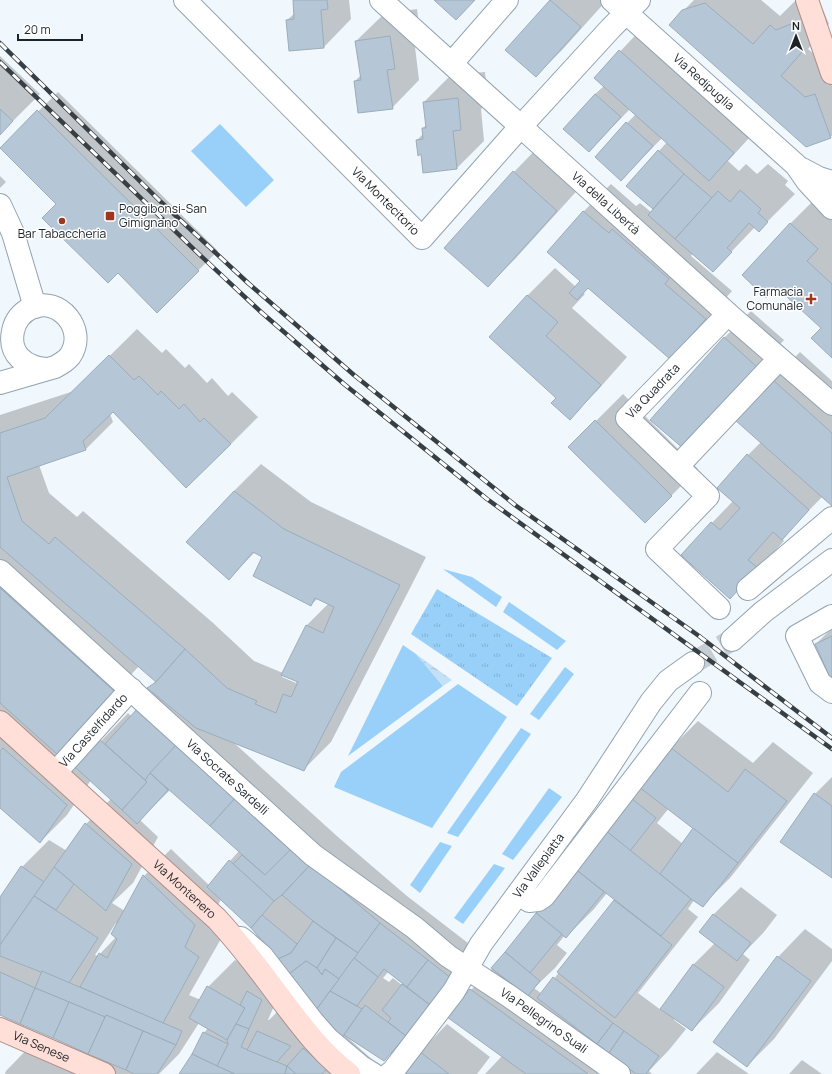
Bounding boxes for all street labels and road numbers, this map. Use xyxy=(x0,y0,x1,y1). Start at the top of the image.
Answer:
street label: Via Redipuglia xyxy=(670,50,738,114)
street label: Via Montecitorio xyxy=(348,163,424,239)
street label: Via della Libertà xyxy=(568,168,644,238)
street label: Via Quadrata xyxy=(622,360,683,422)
street label: Via Castelfidardo xyxy=(55,689,131,771)
street label: Via Socrate Sardelli xyxy=(183,735,273,819)
street label: Via Vallepiatta xyxy=(509,829,568,901)
street label: Via Montenero xyxy=(149,856,220,922)
street label: Via Pellegrino Suali xyxy=(497,984,591,1057)
street label: Via Senese xyxy=(10,1027,73,1066)

